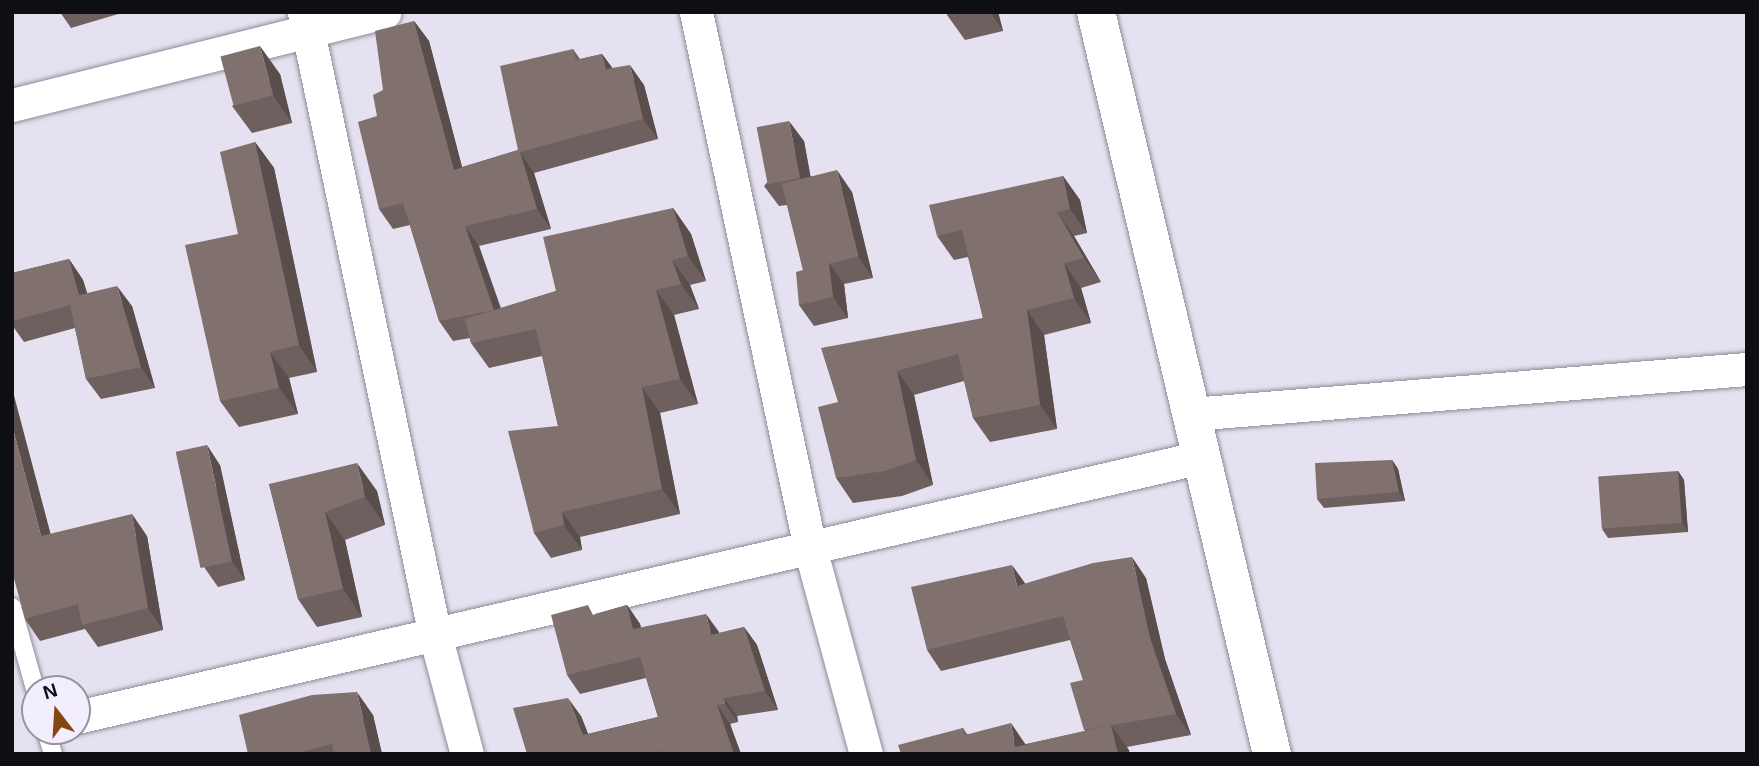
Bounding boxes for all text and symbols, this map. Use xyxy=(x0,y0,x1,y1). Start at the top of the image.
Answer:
north arrow xyxy=(21,675,91,745)
text: N xyxy=(41,679,60,703)

